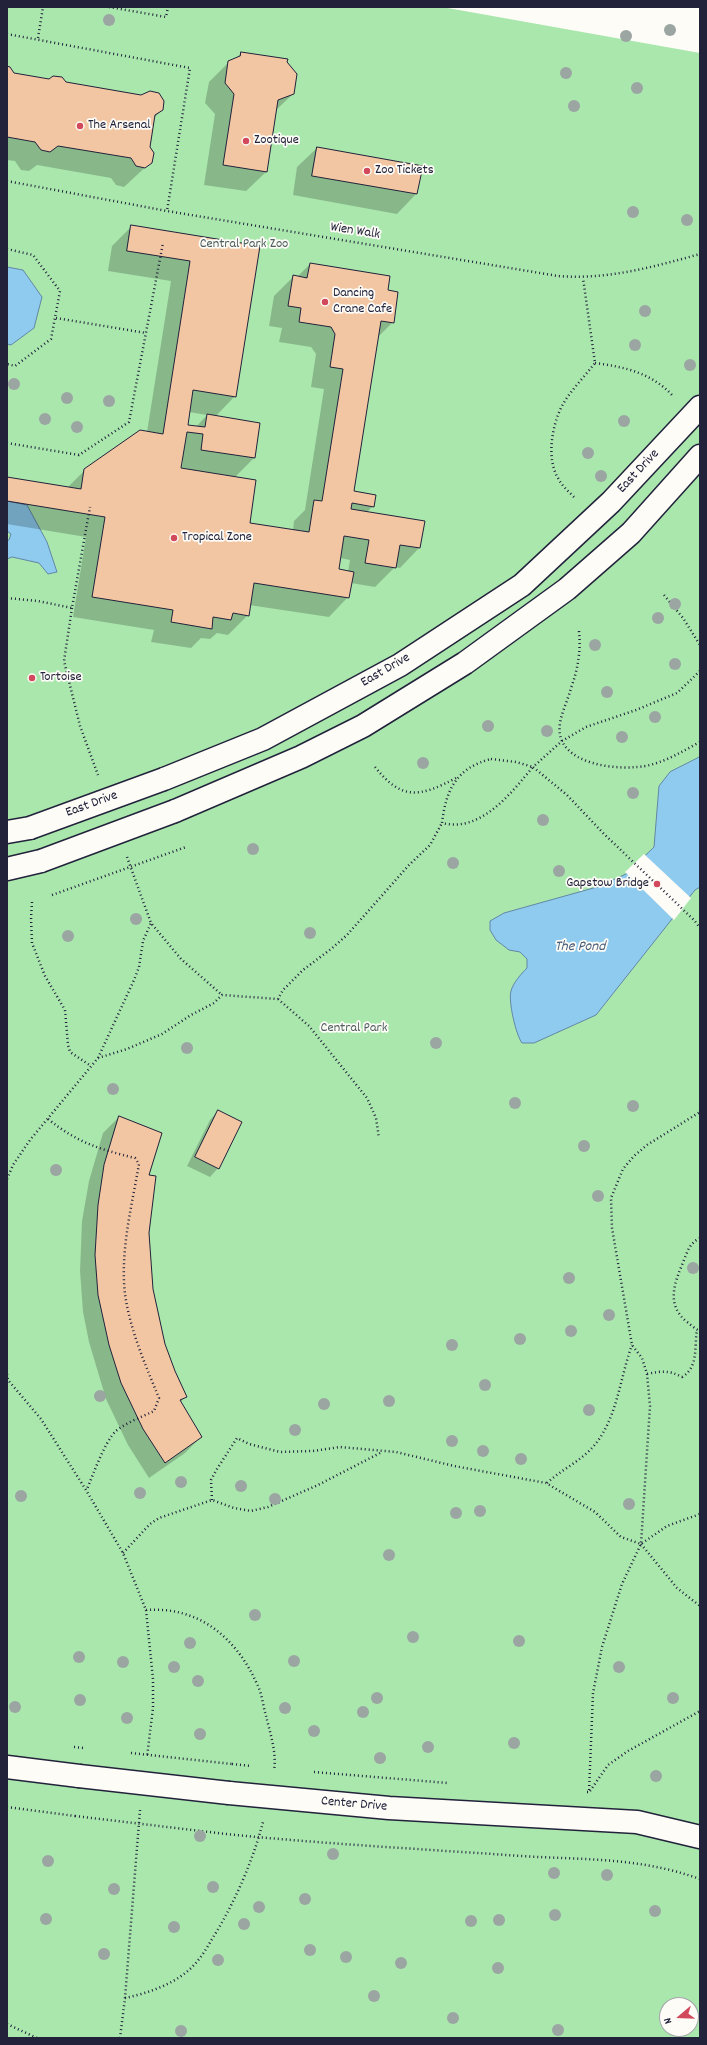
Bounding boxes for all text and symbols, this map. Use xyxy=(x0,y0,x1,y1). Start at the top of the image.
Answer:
place label: The Arsenal xyxy=(88,118,151,134)
marker: The Arsenal xyxy=(75,121,85,131)
place label: Zootique xyxy=(254,133,299,149)
marker: Zootique xyxy=(241,136,251,146)
place label: Zoo Tickets xyxy=(375,163,434,179)
marker: Zoo Tickets xyxy=(362,166,372,176)
street label: Wien Walk xyxy=(329,220,381,244)
park label: Central Park Zoo xyxy=(200,237,288,253)
place label: Dancing Crane Cafe xyxy=(333,286,392,318)
marker: Dancing Crane Cafe xyxy=(320,297,330,307)
street label: East Drive xyxy=(614,446,664,498)
place label: Tropical Zone xyxy=(182,530,252,546)
marker: Tropical Zone xyxy=(169,533,179,543)
street label: East Drive xyxy=(358,650,414,692)
place label: Tortoise xyxy=(40,670,82,686)
marker: Tortoise xyxy=(27,673,37,683)
street label: East Drive xyxy=(64,788,120,822)
place label: Gapstow Bridge xyxy=(566,876,649,892)
marker: Gapstow Bridge xyxy=(652,879,662,889)
water label: The Pond xyxy=(555,939,605,957)
park label: Central Park xyxy=(321,1021,387,1037)
street label: Center Drive xyxy=(320,1794,388,1816)
north arrow xyxy=(659,1997,699,2037)
text: N xyxy=(660,2015,677,2026)

